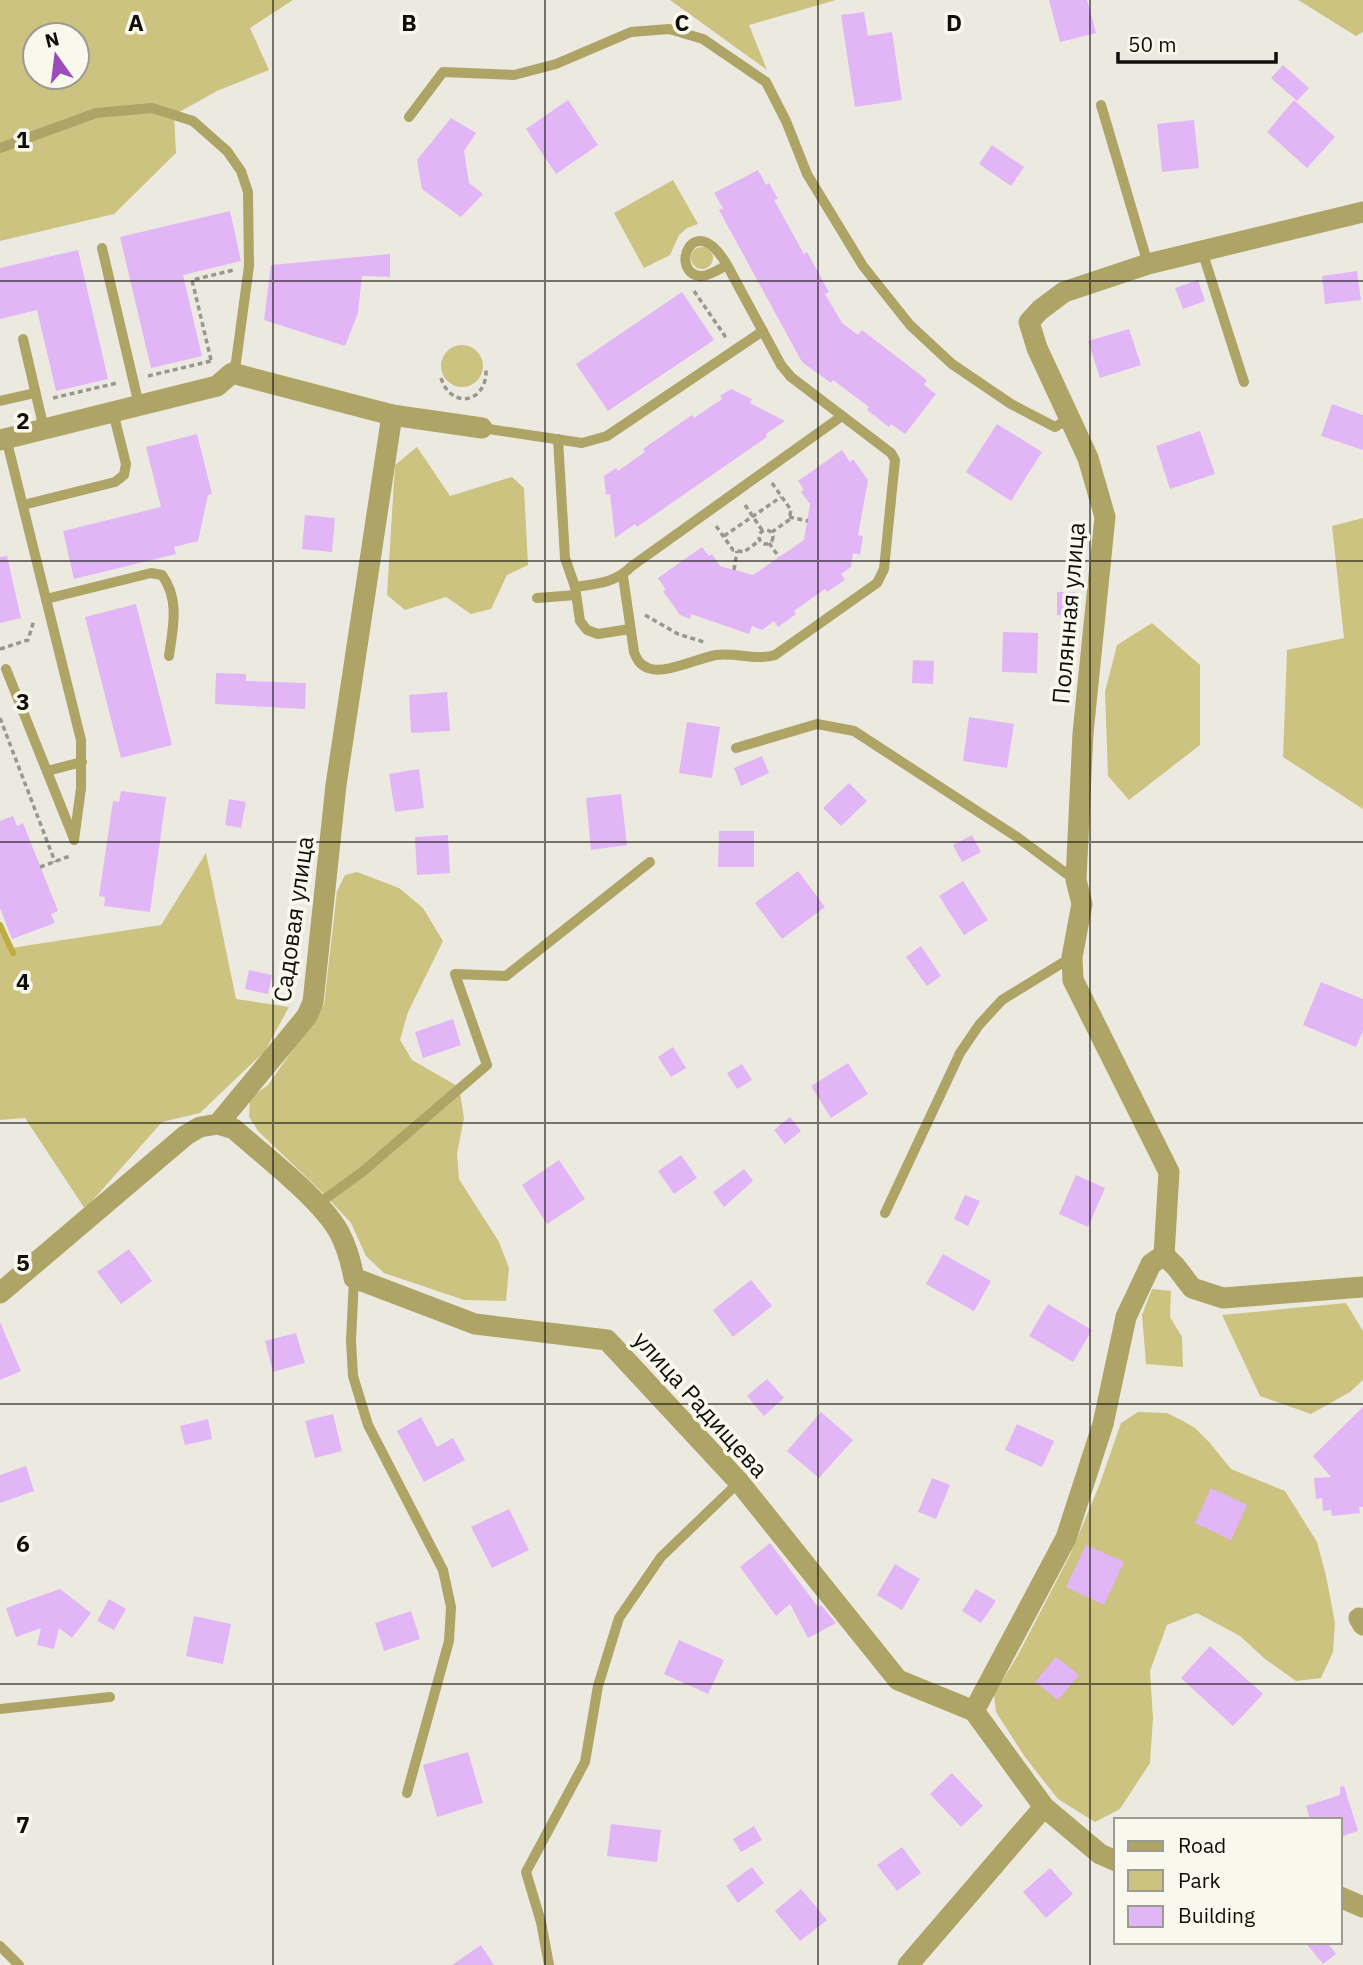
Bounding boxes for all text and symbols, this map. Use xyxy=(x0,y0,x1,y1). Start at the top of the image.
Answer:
text: A xyxy=(128,7,144,37)
text: B xyxy=(401,7,417,37)
text: C xyxy=(675,7,690,37)
text: D xyxy=(946,7,962,37)
north arrow xyxy=(21,21,91,91)
scale bar xyxy=(1118,21,1276,65)
text: N xyxy=(42,26,61,53)
text: 50 m xyxy=(1128,30,1177,58)
text: 1 xyxy=(16,124,30,154)
text: 2 xyxy=(16,405,30,435)
street label: Полянная улица xyxy=(1044,521,1092,705)
text: 3 xyxy=(16,686,30,716)
street label: Садовая улица xyxy=(266,834,320,1004)
text: 4 xyxy=(16,966,30,996)
text: 5 xyxy=(16,1247,30,1277)
street label: улица Радищева xyxy=(626,1324,776,1484)
text: 6 xyxy=(16,1528,30,1558)
text: 7 xyxy=(16,1809,30,1839)
legend xyxy=(1114,1818,1342,1944)
text: Road xyxy=(1178,1831,1226,1859)
text: Park xyxy=(1178,1866,1221,1894)
text: Building xyxy=(1178,1901,1255,1929)

